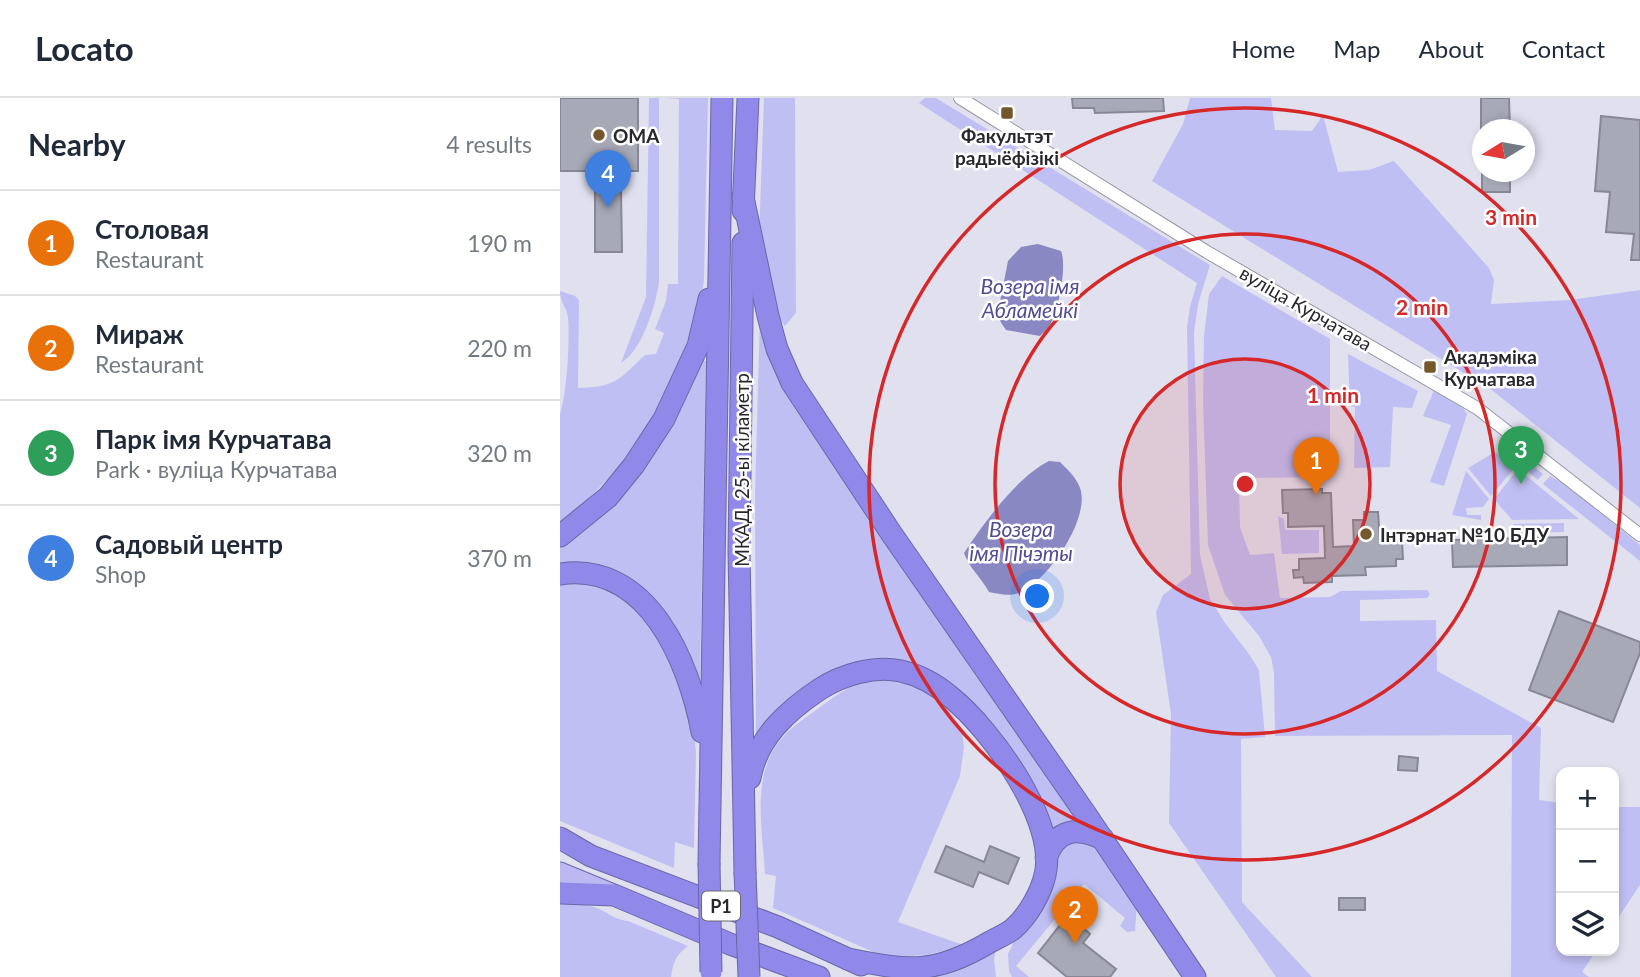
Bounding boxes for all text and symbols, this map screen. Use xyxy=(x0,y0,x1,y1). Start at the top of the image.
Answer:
text: Locato xyxy=(35,28,134,68)
text: Home xyxy=(1231,34,1295,63)
text: Map xyxy=(1333,34,1381,63)
text: About xyxy=(1419,34,1484,63)
text: Contact xyxy=(1522,34,1605,63)
marker: Факультэт радыёфізікі xyxy=(999,105,1015,121)
north arrow xyxy=(1472,119,1535,182)
place label: ОМА xyxy=(613,124,660,147)
place label: Факультэт радыёфізікі xyxy=(955,124,1059,169)
text: Nearby xyxy=(28,126,126,162)
marker: ОМА xyxy=(591,127,607,143)
text: 4 results xyxy=(446,130,532,158)
pin: 4 xyxy=(585,150,631,208)
text: 3 min xyxy=(1485,204,1537,229)
text: Столовая xyxy=(95,213,209,245)
text: 1 xyxy=(44,229,58,257)
text: 190 m xyxy=(467,229,532,257)
text: Restaurant xyxy=(95,245,204,273)
street label: вуліца Курчатава xyxy=(1236,261,1376,355)
water label: Возера імя Абламейкі xyxy=(980,273,1080,322)
text: 2 min xyxy=(1396,294,1448,319)
text: Мираж xyxy=(95,318,184,350)
text: 2 xyxy=(44,334,58,362)
text: 220 m xyxy=(467,334,532,362)
place label: Акадэміка Курчатава xyxy=(1443,345,1537,390)
text: Restaurant xyxy=(95,350,204,378)
marker: Акадэміка Курчатава xyxy=(1422,359,1438,375)
street label: МКАД, 25-ы кіламетр xyxy=(730,373,753,567)
text: 1 min xyxy=(1307,382,1359,407)
text: Парк імя Курчатава xyxy=(95,423,332,455)
pin: 3 xyxy=(1498,426,1544,484)
pin: 1 xyxy=(1293,437,1339,495)
text: 3 xyxy=(44,439,58,467)
text: 320 m xyxy=(467,439,532,467)
text: Park · вуліца Курчатава xyxy=(95,455,338,483)
centre of rings xyxy=(1233,472,1257,496)
water label: Возера імя Пічэты xyxy=(969,516,1073,565)
place label: Інтэрнат №10 БДУ xyxy=(1380,523,1550,546)
marker: Інтэрнат №10 БДУ xyxy=(1358,526,1374,542)
text: Садовый центр xyxy=(95,528,283,560)
text: 4 xyxy=(44,544,58,572)
text: 370 m xyxy=(467,544,532,572)
text: Shop xyxy=(95,560,146,588)
your location xyxy=(1020,579,1054,613)
map controls xyxy=(1556,767,1619,956)
button: + xyxy=(1556,767,1619,830)
button: − xyxy=(1556,830,1619,893)
pin: 2 xyxy=(1052,886,1098,944)
road number: Р1 xyxy=(702,892,740,920)
button: layers xyxy=(1556,893,1619,956)

